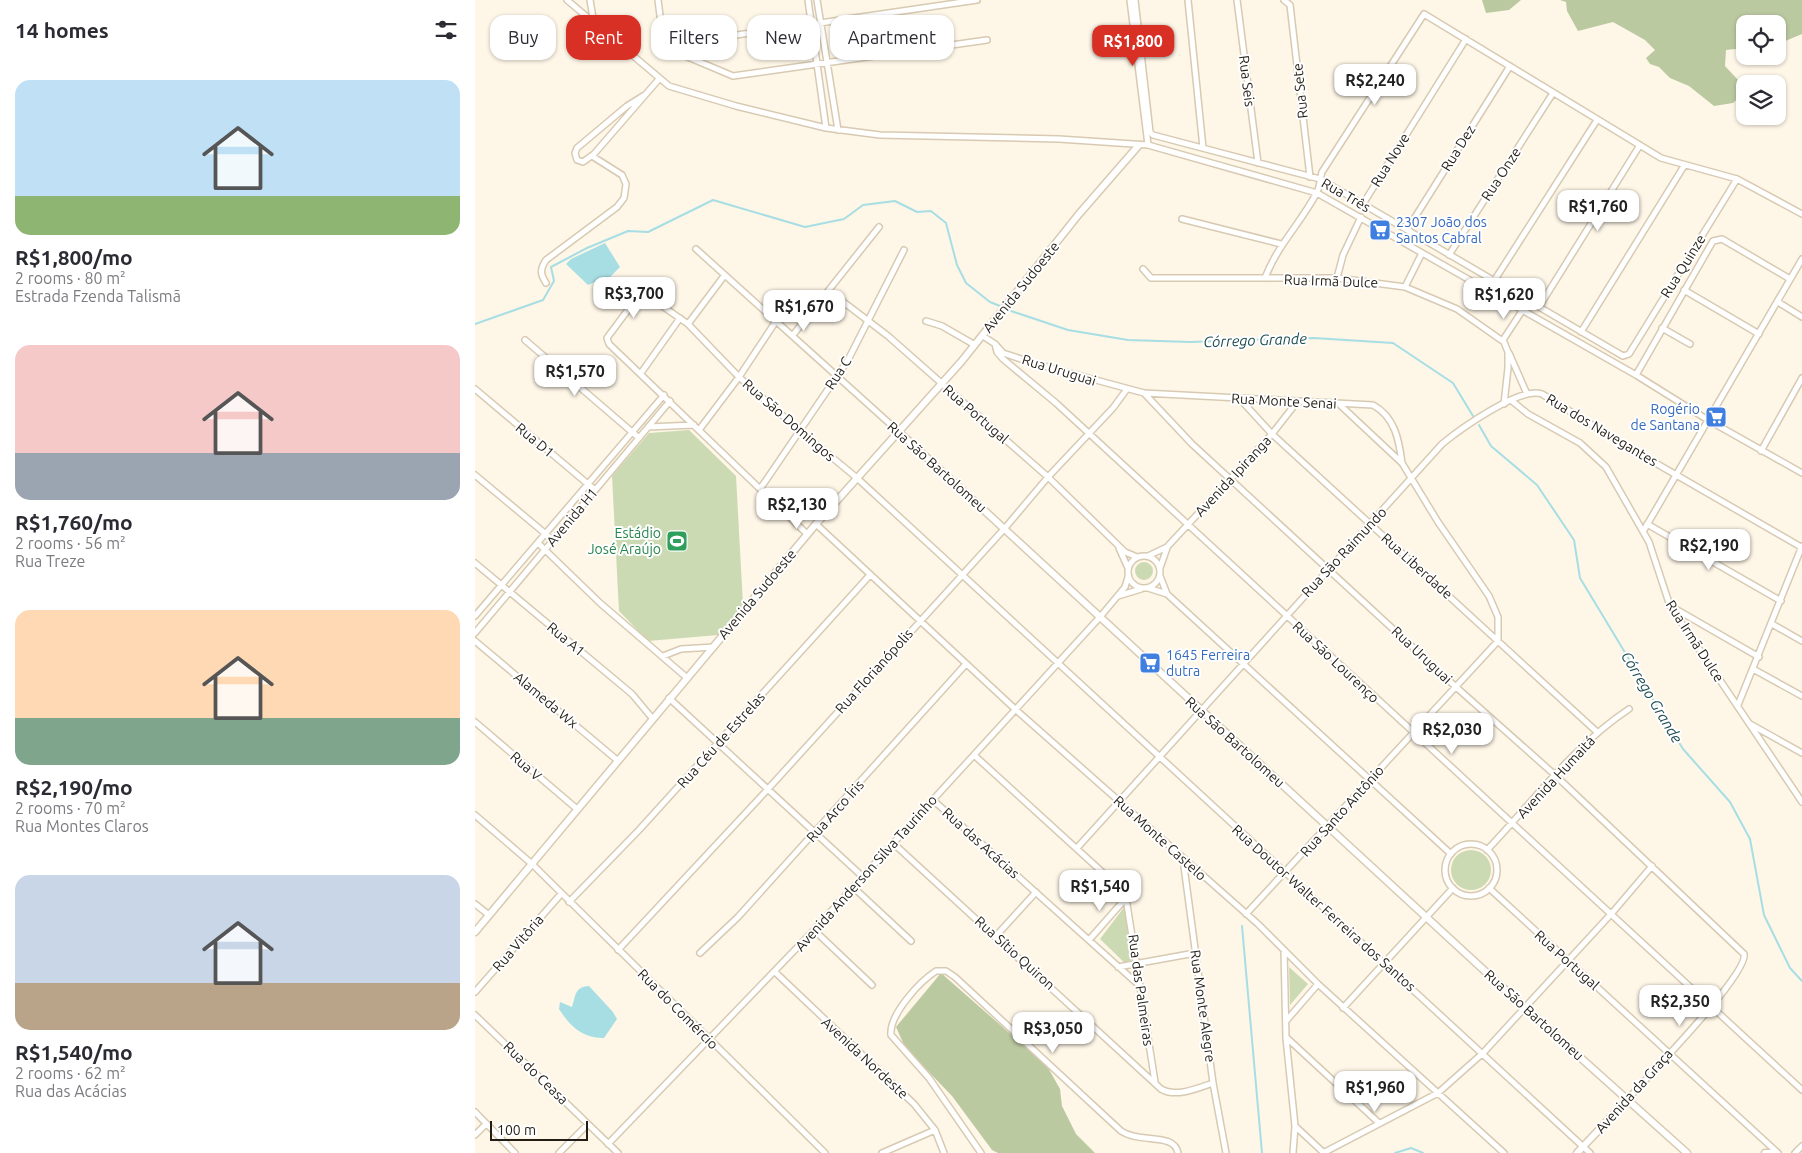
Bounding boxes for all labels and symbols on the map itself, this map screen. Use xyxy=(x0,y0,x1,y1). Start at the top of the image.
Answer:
pin: R$1,800 xyxy=(1087,24,1179,67)
street label: Rua Seis xyxy=(1236,54,1258,108)
street label: Rua Sete xyxy=(1289,63,1311,119)
pin: R$2,240 xyxy=(1329,64,1421,106)
street label: Rua Dez xyxy=(1438,122,1478,174)
street label: Rua Nove xyxy=(1367,130,1413,190)
street label: Rua Onze xyxy=(1478,144,1524,204)
street label: Rua Três xyxy=(1319,175,1373,215)
pin: R$1,760 xyxy=(1552,190,1644,232)
place label: 2307 João dos Santos Cabral xyxy=(1396,214,1487,246)
supermarket icon: 2307 João dos Santos Cabral xyxy=(1368,218,1392,242)
street label: Rua Quinze xyxy=(1657,231,1709,301)
street label: Avenida Sudoeste xyxy=(979,238,1063,336)
street label: Rua Irmã Dulce xyxy=(1284,271,1378,291)
pin: R$3,700 xyxy=(588,276,680,319)
pin: R$1,620 xyxy=(1458,278,1550,320)
pin: R$1,670 xyxy=(758,290,850,332)
water label: Córrego Grande xyxy=(1203,330,1308,350)
street label: Rua Uruguai xyxy=(1020,351,1098,389)
street label: Rua C xyxy=(822,353,855,392)
pin: R$1,570 xyxy=(529,354,621,397)
street label: Rua São Domingos xyxy=(740,376,838,464)
street label: Rua Portugal xyxy=(940,381,1012,447)
street label: Rua Monte Senai xyxy=(1231,390,1337,412)
street label: Rua dos Navegantes xyxy=(1543,390,1661,470)
place label: Rogério de Santana xyxy=(1630,401,1700,433)
supermarket icon: Rogério de Santana xyxy=(1704,405,1728,429)
street label: Rua São Bartolomeu xyxy=(884,418,990,516)
street label: Rua D1 xyxy=(513,419,557,461)
street label: Avenida Ipiranga xyxy=(1192,432,1274,520)
street label: Avenida H1 xyxy=(543,485,601,549)
pin: R$2,130 xyxy=(751,488,843,530)
street label: Rua São Raimundo xyxy=(1298,504,1390,600)
place label: Estádio José Araújo xyxy=(588,525,661,557)
pin: R$2,190 xyxy=(1663,528,1755,571)
sports icon: Estádio José Araújo xyxy=(665,529,689,553)
street label: Rua Liberdade xyxy=(1378,530,1456,602)
street label: Avenida Sudoeste xyxy=(715,546,799,642)
street label: Rua Irmã Dulce xyxy=(1663,597,1727,685)
street label: Rua São Lourenço xyxy=(1290,618,1382,706)
street label: Rua A1 xyxy=(544,619,588,659)
street label: Rua Uruguai xyxy=(1389,623,1455,687)
street label: Rua Florianópolis xyxy=(832,626,916,716)
place label: 1645 Ferreira dutra xyxy=(1166,647,1250,679)
water label: Córrego Grande xyxy=(1618,648,1686,746)
supermarket icon: 1645 Ferreira dutra xyxy=(1138,651,1162,675)
street label: Alameda Wx xyxy=(511,669,581,731)
street label: Rua Céu de Estrelas xyxy=(674,689,768,791)
street label: Rua São Bartolomeu xyxy=(1182,693,1288,791)
pin: R$2,030 xyxy=(1406,712,1498,755)
street label: Avenida Humaitá xyxy=(1514,733,1598,821)
street label: Rua V xyxy=(507,748,545,784)
street label: Rua Santo Antônio xyxy=(1297,762,1387,860)
street label: Rua Arco Íris xyxy=(802,776,867,845)
street label: Avenida Anderson Silva Taurinho xyxy=(792,792,940,954)
street label: Rua Monte Castelo xyxy=(1110,792,1210,884)
street label: Rua das Acácias xyxy=(939,804,1023,882)
street label: Rua Doutor Walter Ferreira dos Santos xyxy=(1229,821,1419,995)
pin: R$1,540 xyxy=(1054,870,1146,912)
street label: Rua Vitôria xyxy=(489,912,547,974)
street label: Rua Sítio Quiron xyxy=(972,913,1058,993)
street label: Rua Portugal xyxy=(1531,927,1603,993)
street label: Rua das Palmeiras xyxy=(1125,933,1157,1047)
street label: Rua Monte Alegre xyxy=(1187,949,1219,1063)
street label: Rua do Comércio xyxy=(635,966,721,1052)
street label: Rua São Bartolomeu xyxy=(1481,966,1587,1064)
pin: R$2,350 xyxy=(1634,984,1726,1027)
pin: R$3,050 xyxy=(1007,1012,1099,1054)
street label: Avenida Nordeste xyxy=(819,1014,911,1102)
street label: Rua do Ceasa xyxy=(500,1038,572,1108)
street label: Avenida da Graça xyxy=(1592,1046,1676,1136)
pin: R$1,960 xyxy=(1329,1070,1421,1113)
scale bar xyxy=(490,1118,587,1141)

